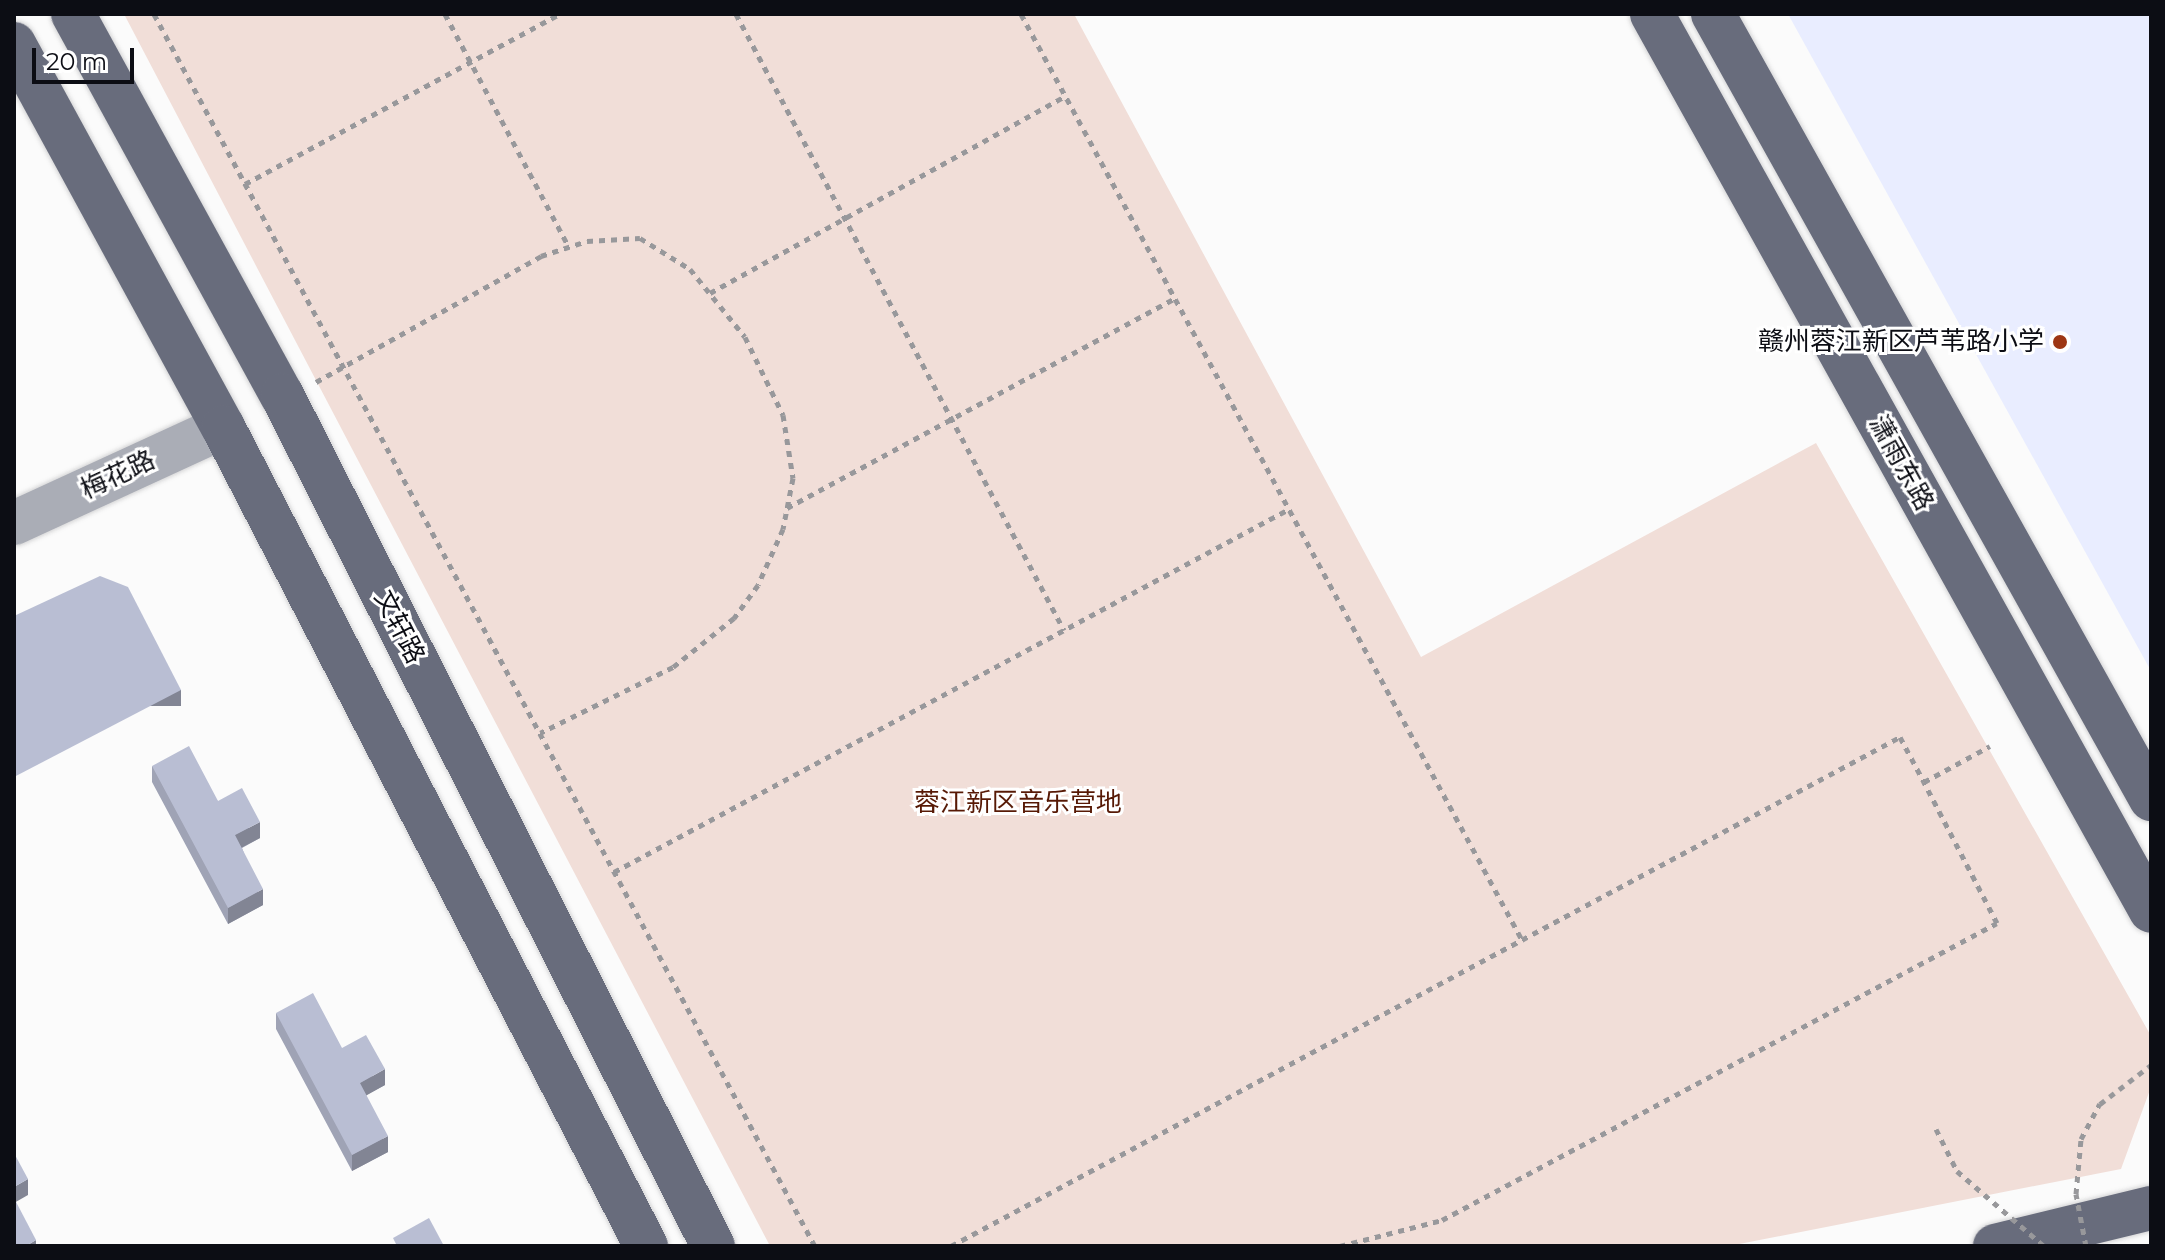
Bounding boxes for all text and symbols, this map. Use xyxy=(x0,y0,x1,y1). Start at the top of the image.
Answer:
scale bar xyxy=(36,32,138,82)
text: 20 m xyxy=(46,47,107,76)
place label: 赣州蓉江新区芦苇路小学 xyxy=(1758,326,2044,358)
marker: 赣州蓉江新区芦苇路小学 xyxy=(2051,333,2069,351)
street label: 潇雨东路 xyxy=(1862,410,1940,516)
street label: 梅花路 xyxy=(76,444,160,506)
street label: 文轩路 xyxy=(367,585,431,669)
park label: 蓉江新区音乐营地 xyxy=(914,787,1122,819)

